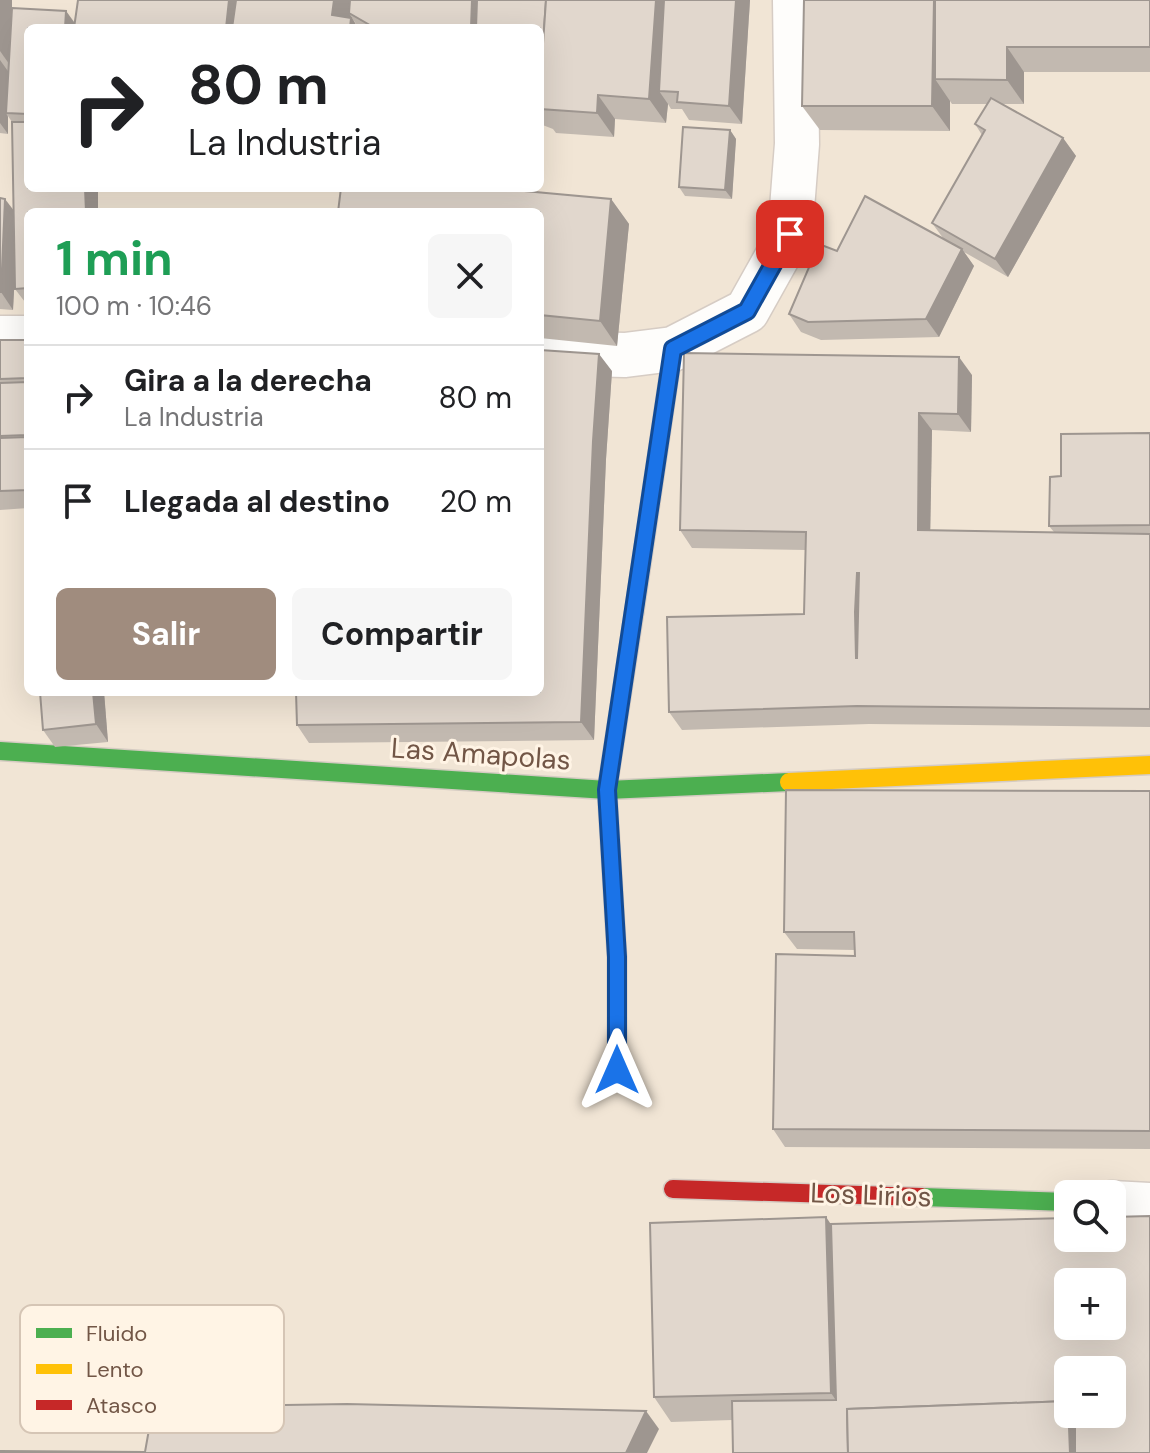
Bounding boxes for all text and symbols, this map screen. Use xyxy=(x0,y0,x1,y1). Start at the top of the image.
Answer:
text: 80 m xyxy=(188,48,329,121)
icon: right xyxy=(56,56,160,160)
text: La Industria xyxy=(188,119,381,166)
pin xyxy=(756,200,824,268)
icon: arrive xyxy=(768,212,812,256)
text: 1 min xyxy=(56,227,173,290)
button: close xyxy=(428,234,512,318)
text: 100 m · 10:46 xyxy=(56,289,212,323)
text: Gira a la derecha xyxy=(124,361,372,400)
icon: right xyxy=(56,375,100,419)
text: 80 m xyxy=(439,378,512,417)
text: La Industria xyxy=(124,400,264,434)
icon: arrive xyxy=(56,479,100,523)
text: Llegada al destino xyxy=(124,482,390,521)
text: 20 m xyxy=(440,482,512,521)
button: Salir xyxy=(56,588,276,680)
button: Compartir xyxy=(292,588,512,680)
street label: Las Amapolas xyxy=(390,729,572,779)
position arrow xyxy=(575,1028,659,1112)
street label: Los Lirios xyxy=(810,1174,932,1216)
map controls xyxy=(1054,1180,1126,1428)
button: search xyxy=(1054,1180,1126,1252)
button: + xyxy=(1054,1268,1126,1340)
legend xyxy=(20,1305,284,1433)
text: Fluido xyxy=(86,1319,147,1348)
text: Lento xyxy=(86,1355,144,1384)
button: − xyxy=(1054,1356,1126,1428)
text: Atasco xyxy=(86,1391,157,1420)

